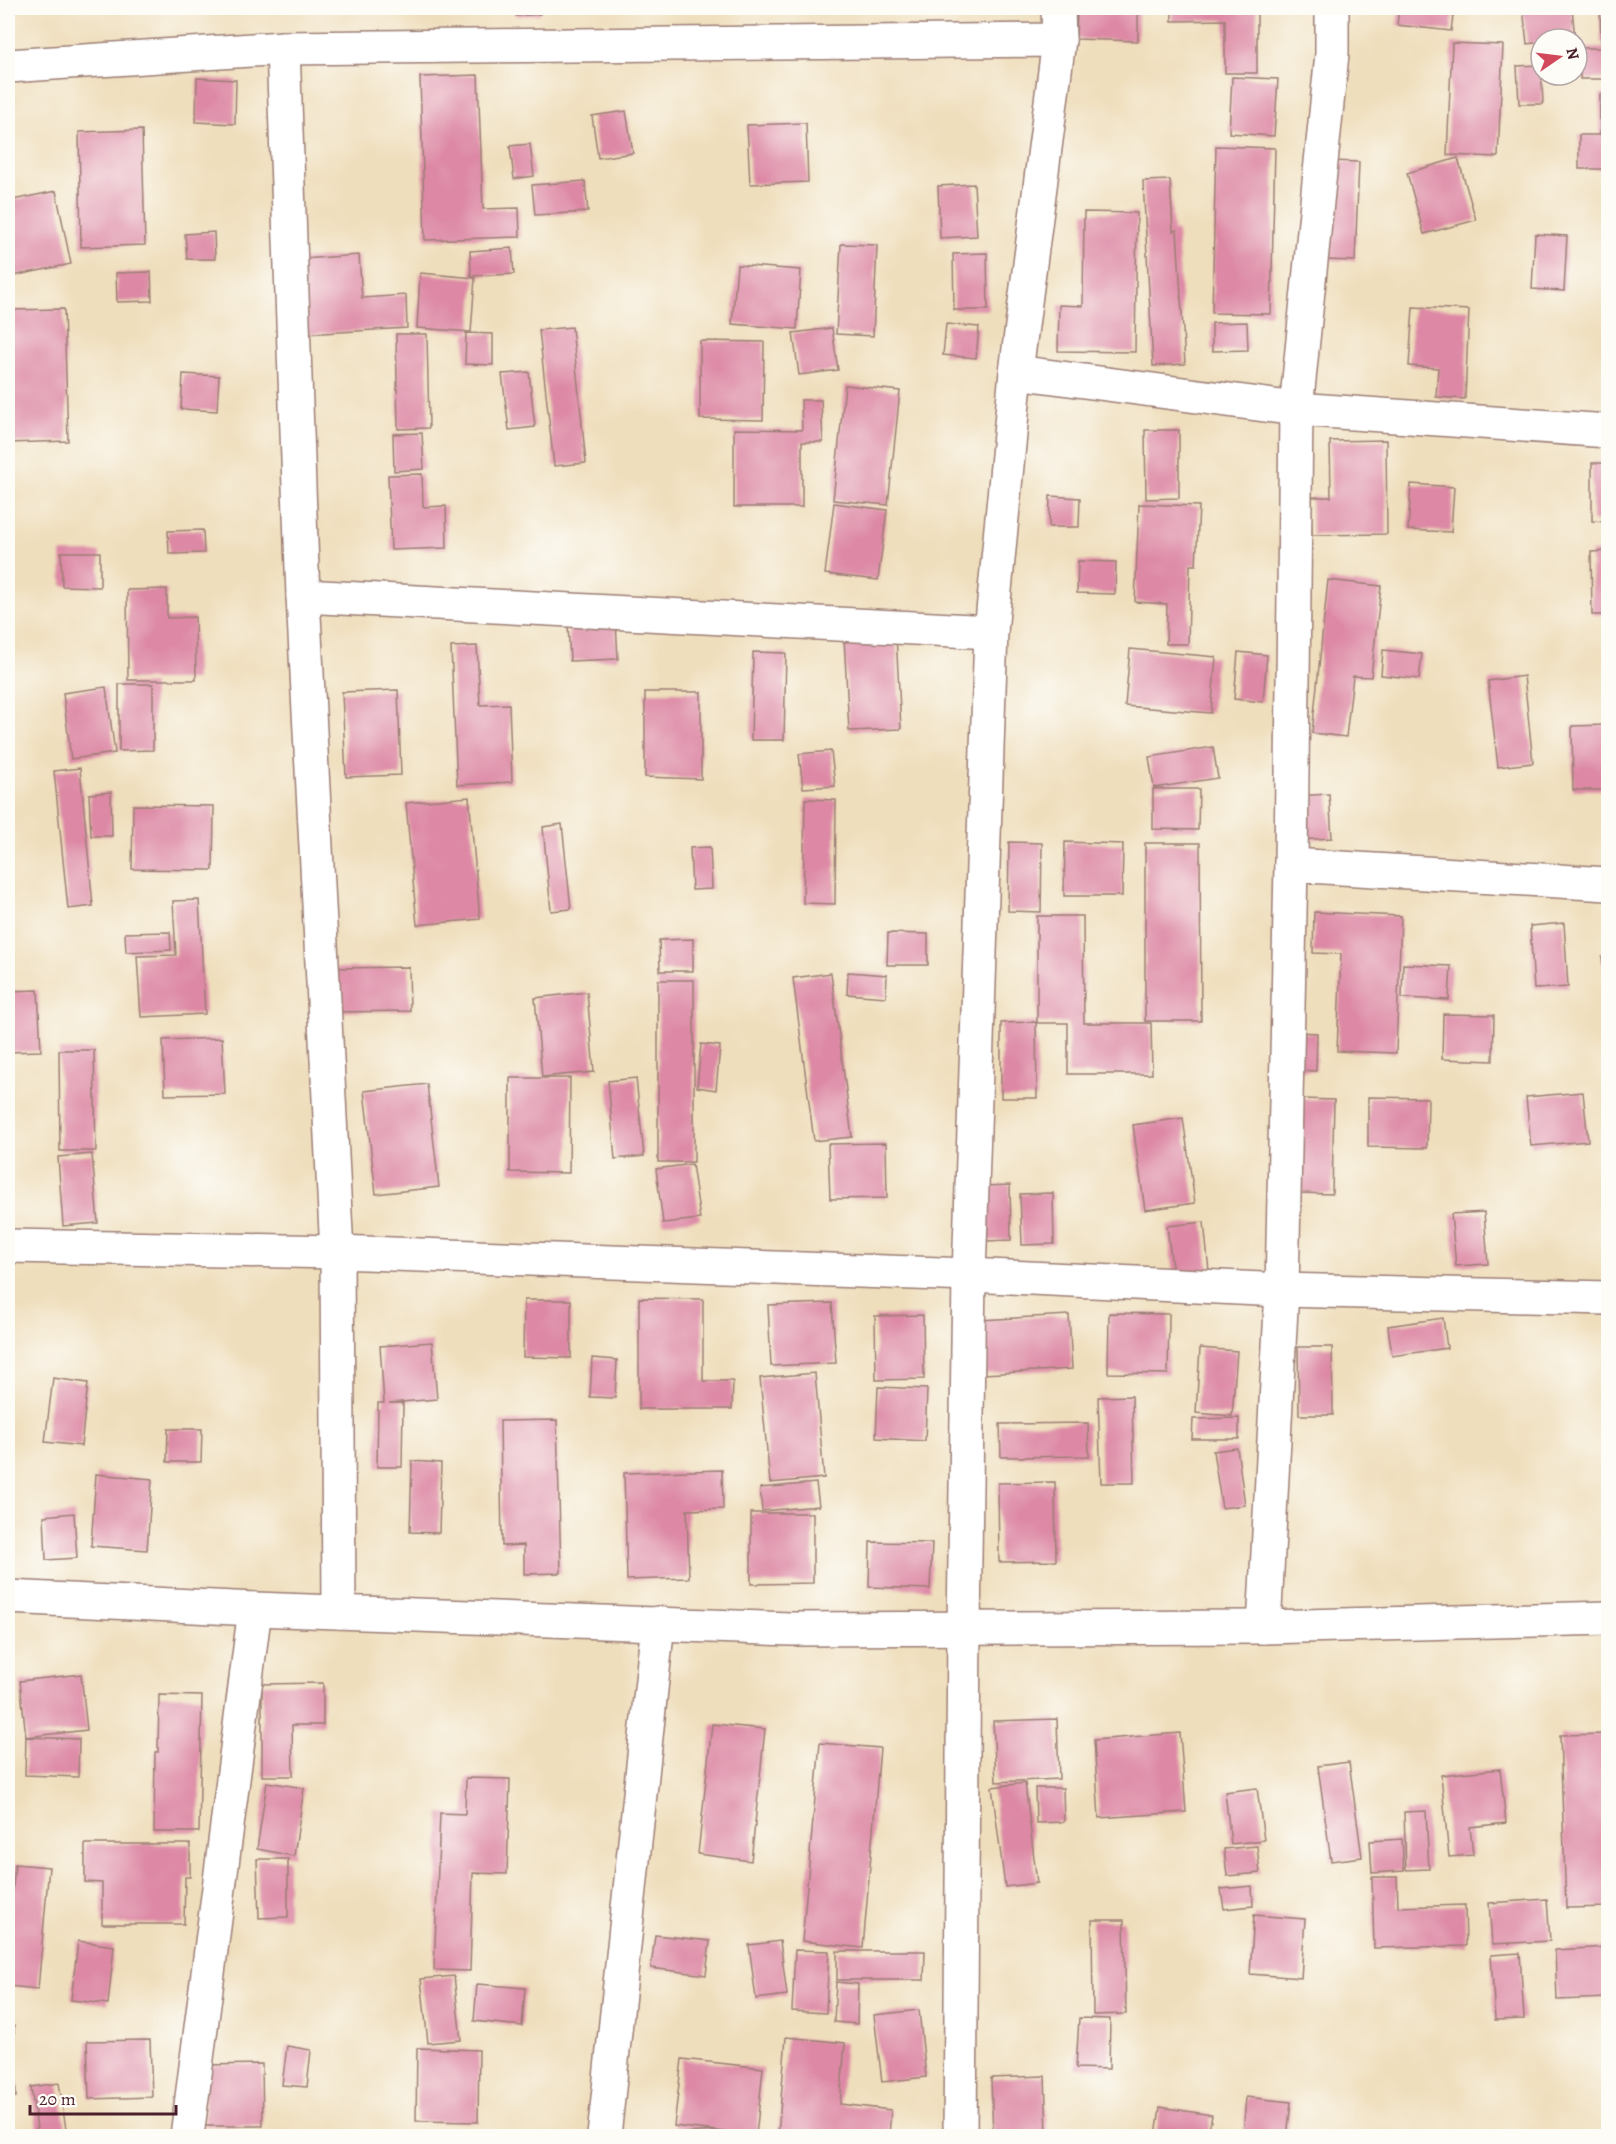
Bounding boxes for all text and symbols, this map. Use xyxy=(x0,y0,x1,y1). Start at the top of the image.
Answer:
north arrow xyxy=(1529,27,1589,87)
text: N xyxy=(1561,45,1585,62)
scale bar xyxy=(30,2078,176,2116)
text: 20 m xyxy=(39,2087,76,2111)

